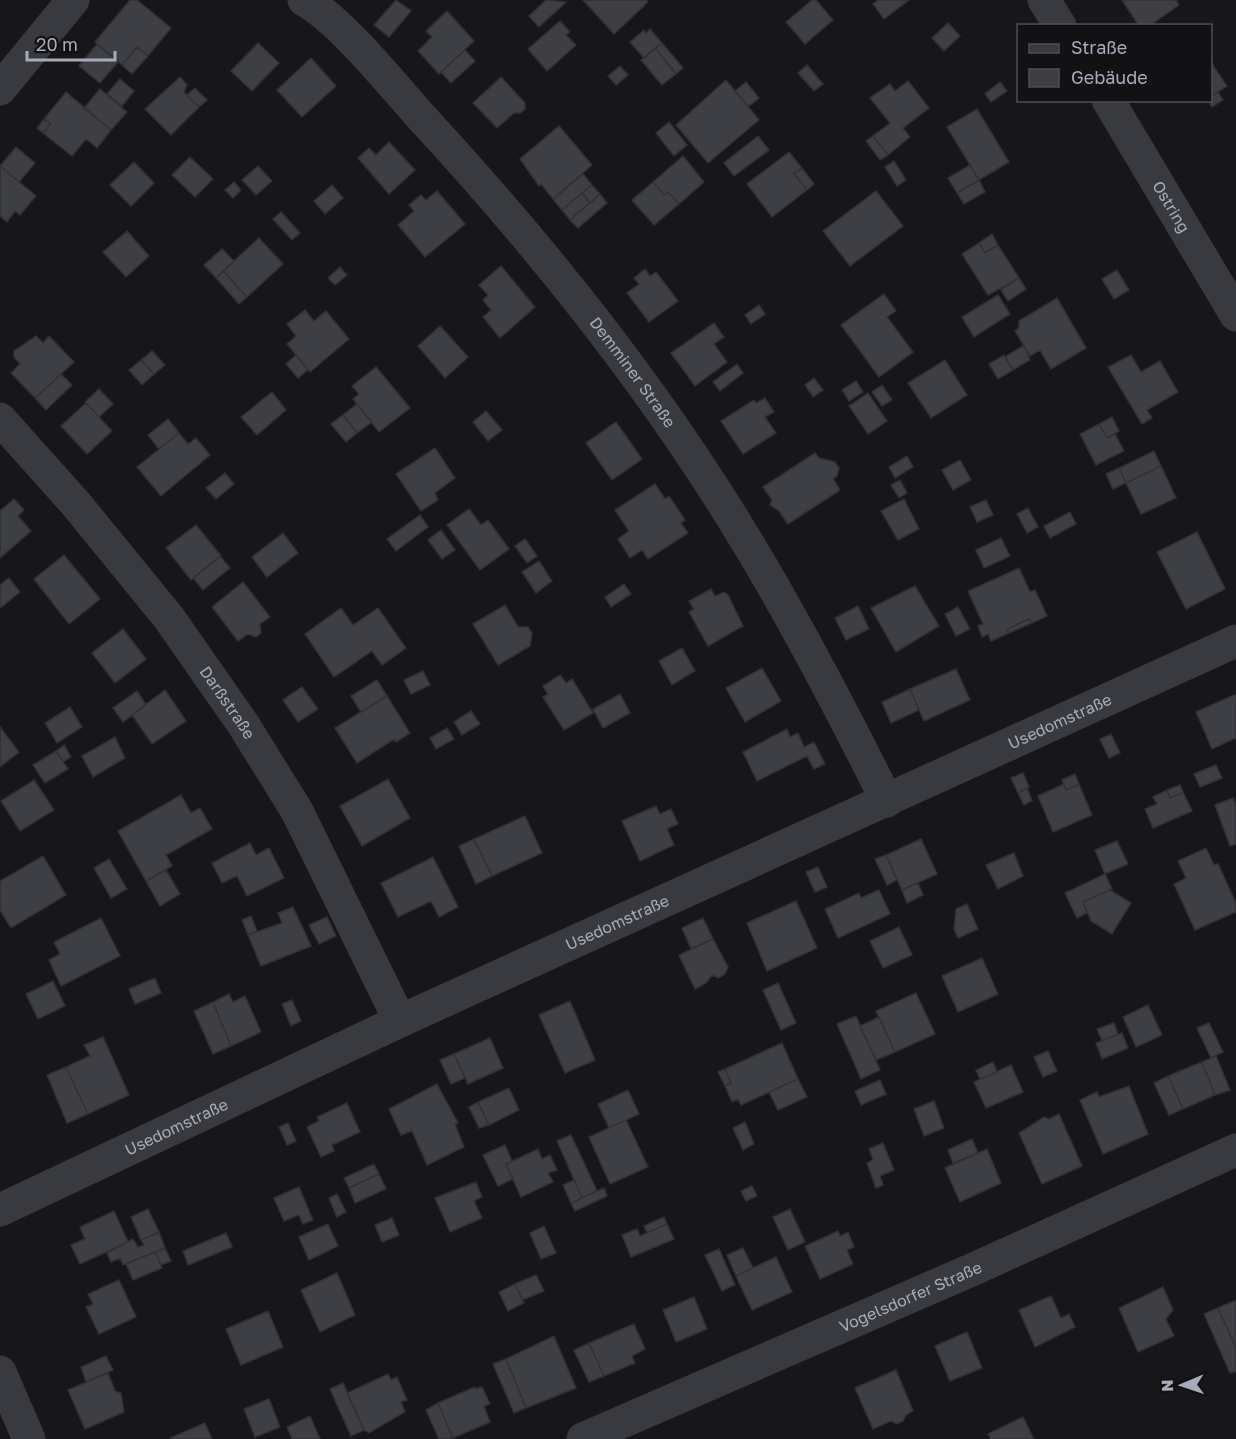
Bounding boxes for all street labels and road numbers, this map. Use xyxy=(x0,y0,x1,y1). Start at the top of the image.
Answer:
street label: Ostring xyxy=(1148,177,1195,236)
street label: Demminer Straße xyxy=(586,313,680,431)
street label: Darßstraße xyxy=(196,662,260,743)
street label: Usedomstraße xyxy=(1005,689,1115,753)
street label: Usedomstraße xyxy=(562,890,672,954)
street label: Usedomstraße xyxy=(122,1094,231,1160)
street label: Vogelsdorfer Straße xyxy=(836,1257,985,1336)

